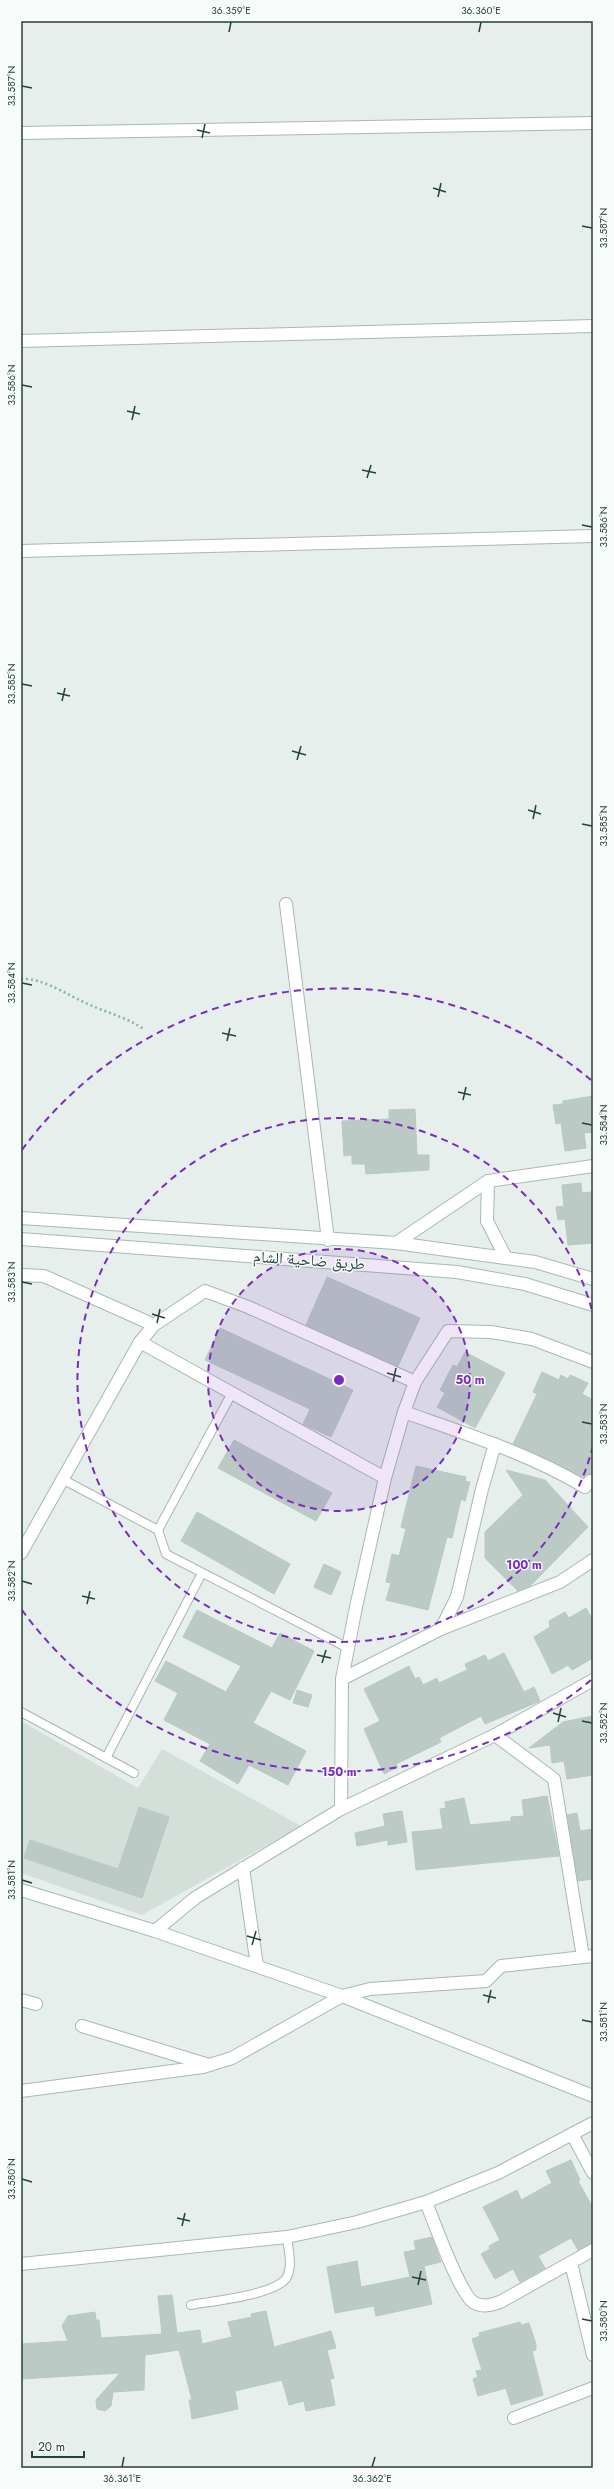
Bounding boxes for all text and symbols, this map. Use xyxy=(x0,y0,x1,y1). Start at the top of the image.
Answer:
text: 36.359°E xyxy=(211,3,251,18)
text: 36.360°E xyxy=(461,3,501,18)
text: 33.587°N xyxy=(4,66,19,106)
text: 33.587°N xyxy=(596,208,611,248)
text: 33.586°N xyxy=(4,364,19,406)
text: 33.586°N xyxy=(596,506,611,548)
text: 33.585°N xyxy=(4,663,19,705)
text: 33.585°N xyxy=(596,805,611,847)
text: 33.584°N xyxy=(4,962,19,1004)
text: 33.584°N xyxy=(596,1104,611,1146)
street label: طريق ضاحية الشام xyxy=(252,1245,366,1275)
text: 33.583°N xyxy=(4,1262,19,1302)
text: 50 m xyxy=(455,1371,485,1389)
centre of rings xyxy=(332,1373,346,1387)
text: 33.583°N xyxy=(596,1404,611,1444)
text: 100 m xyxy=(506,1556,542,1574)
text: 33.582°N xyxy=(4,1560,19,1602)
text: 33.582°N xyxy=(596,1702,611,1744)
text: 150 m xyxy=(321,1763,357,1781)
text: 33.581°N xyxy=(4,1860,19,1900)
text: 33.581°N xyxy=(596,2002,611,2042)
text: 33.580°N xyxy=(4,2158,19,2200)
text: 33.580°N xyxy=(596,2300,611,2342)
scale bar xyxy=(32,2433,84,2459)
text: 20 m xyxy=(38,2438,65,2456)
text: 36.361°E xyxy=(103,2471,141,2486)
text: 36.362°E xyxy=(352,2471,392,2486)

